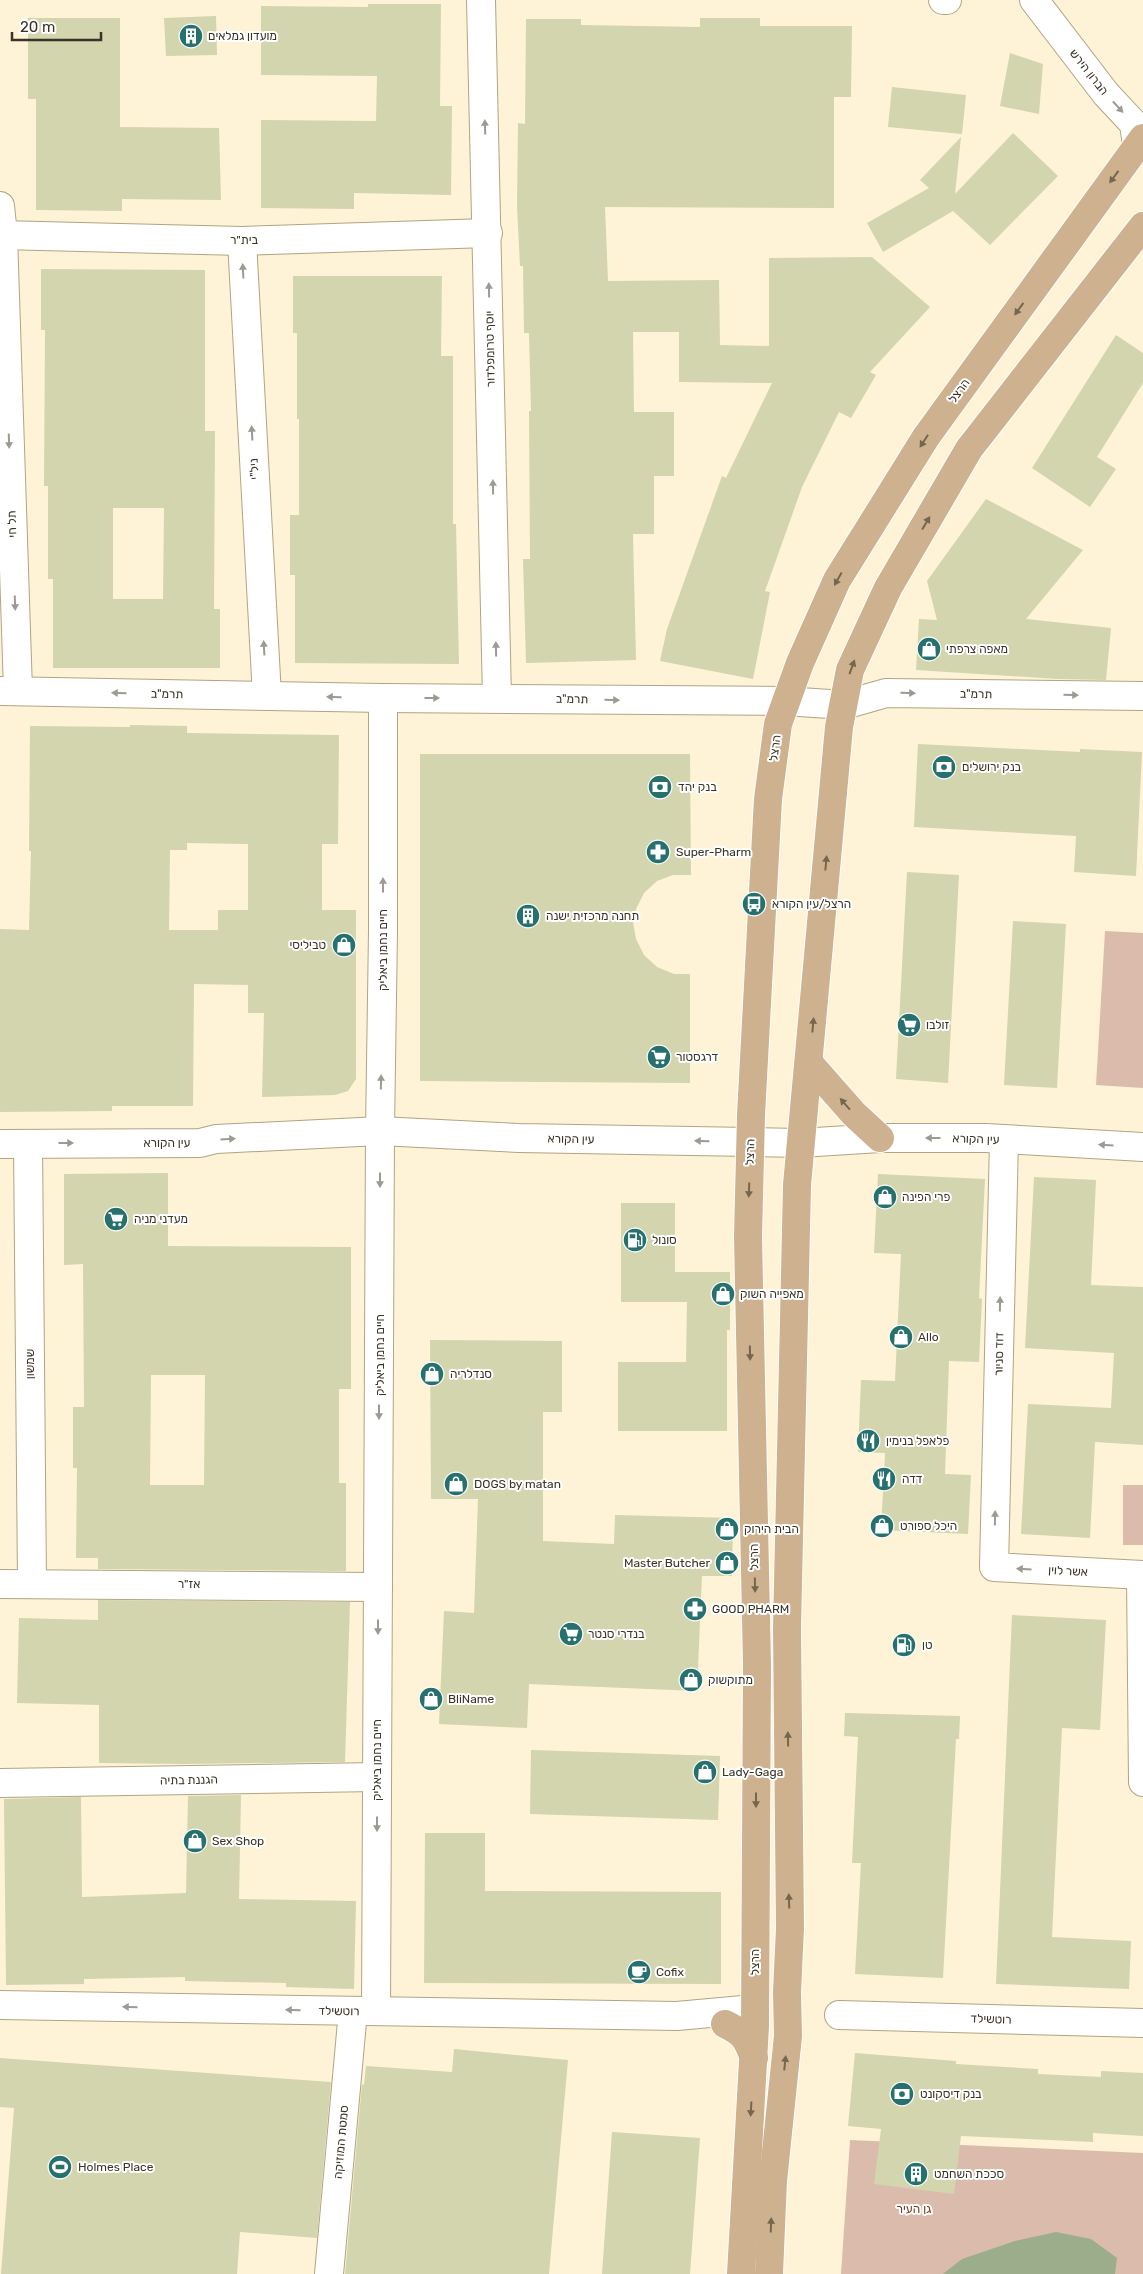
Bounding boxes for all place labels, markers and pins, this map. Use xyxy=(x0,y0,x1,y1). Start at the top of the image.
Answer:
building icon: מועדון גמלאים xyxy=(178,23,204,49)
place label: מועדון גמלאים xyxy=(208,29,277,43)
shop icon: מאפה צרפתי xyxy=(916,636,942,662)
place label: מאפה צרפתי xyxy=(946,642,1008,656)
bank icon: בנק ירושלים xyxy=(931,754,957,780)
place label: בנק ירושלים xyxy=(962,760,1022,774)
bank icon: בנק יהד xyxy=(647,774,673,800)
place label: בנק יהד xyxy=(678,780,717,794)
pharmacy icon: Super-Pharm xyxy=(645,839,671,865)
place label: Super-Pharm xyxy=(676,845,751,859)
bus stop icon: הרצל/עין הקורא xyxy=(741,891,767,917)
place label: הרצל/עין הקורא xyxy=(772,897,851,911)
building icon: תחנה מרכזית ישנה xyxy=(515,903,541,929)
place label: תחנה מרכזית ישנה xyxy=(546,909,639,923)
shop icon: טביליסי xyxy=(331,932,357,958)
place label: טביליסי xyxy=(290,938,326,952)
supermarket icon: זולבו xyxy=(896,1012,922,1038)
place label: זולבו xyxy=(926,1018,949,1032)
supermarket icon: דרגסטור xyxy=(646,1044,672,1070)
place label: דרגסטור xyxy=(676,1050,719,1064)
shop icon: פרי הפינה xyxy=(872,1184,898,1210)
place label: פרי הפינה xyxy=(902,1190,951,1204)
supermarket icon: מעדני מניה xyxy=(103,1206,129,1232)
place label: מעדני מניה xyxy=(134,1212,188,1226)
fuel station icon: סונול xyxy=(622,1227,648,1253)
place label: סונול xyxy=(652,1233,677,1247)
shop icon: מאפייה השוק xyxy=(710,1281,736,1307)
place label: מאפייה השוק xyxy=(740,1287,804,1301)
shop icon: Allo xyxy=(888,1324,914,1350)
place label: Allo xyxy=(918,1330,939,1344)
shop icon: סנדלריה xyxy=(419,1361,445,1387)
place label: סנדלריה xyxy=(450,1367,492,1381)
restaurant icon: פלאפל בנימין xyxy=(855,1428,881,1454)
place label: פלאפל בנימין xyxy=(886,1434,949,1448)
restaurant icon: דדה xyxy=(871,1466,897,1492)
shop icon: DOGS by matan xyxy=(443,1471,469,1497)
place label: דדה xyxy=(902,1472,923,1486)
place label: DOGS by matan xyxy=(474,1477,561,1491)
shop icon: היכל ספורט xyxy=(869,1513,895,1539)
shop icon: הבית הירוק xyxy=(714,1516,740,1542)
place label: היכל ספורט xyxy=(900,1519,957,1533)
place label: הבית הירוק xyxy=(744,1522,799,1536)
shop icon: Master Butcher xyxy=(714,1550,740,1576)
place label: Master Butcher xyxy=(624,1556,710,1570)
pharmacy icon: GOOD PHARM xyxy=(682,1596,708,1622)
place label: GOOD PHARM xyxy=(712,1602,789,1616)
supermarket icon: בנדרי סנטר xyxy=(558,1621,584,1647)
place label: בנדרי סנטר xyxy=(588,1627,645,1641)
fuel station icon: טן xyxy=(891,1632,917,1658)
place label: טן xyxy=(922,1638,933,1652)
shop icon: מתוקשוק xyxy=(678,1667,704,1693)
place label: מתוקשוק xyxy=(708,1673,753,1687)
shop icon: BliName xyxy=(418,1686,444,1712)
place label: BliName xyxy=(448,1692,494,1706)
shop icon: Lady-Gaga xyxy=(692,1759,718,1785)
place label: Lady-Gaga xyxy=(722,1765,783,1779)
shop icon: Sex Shop xyxy=(182,1828,208,1854)
place label: Sex Shop xyxy=(212,1834,264,1848)
cafe icon: Cofix xyxy=(626,1959,652,1985)
place label: Cofix xyxy=(656,1965,684,1979)
bank icon: בנק דיסקונט xyxy=(889,2081,915,2107)
place label: בנק דיסקונט xyxy=(920,2087,982,2101)
sports icon: Holmes Place xyxy=(47,2154,73,2180)
place label: Holmes Place xyxy=(78,2160,154,2174)
building icon: סככת השחמט xyxy=(903,2161,929,2187)
place label: סככת השחמט xyxy=(934,2167,1004,2181)

